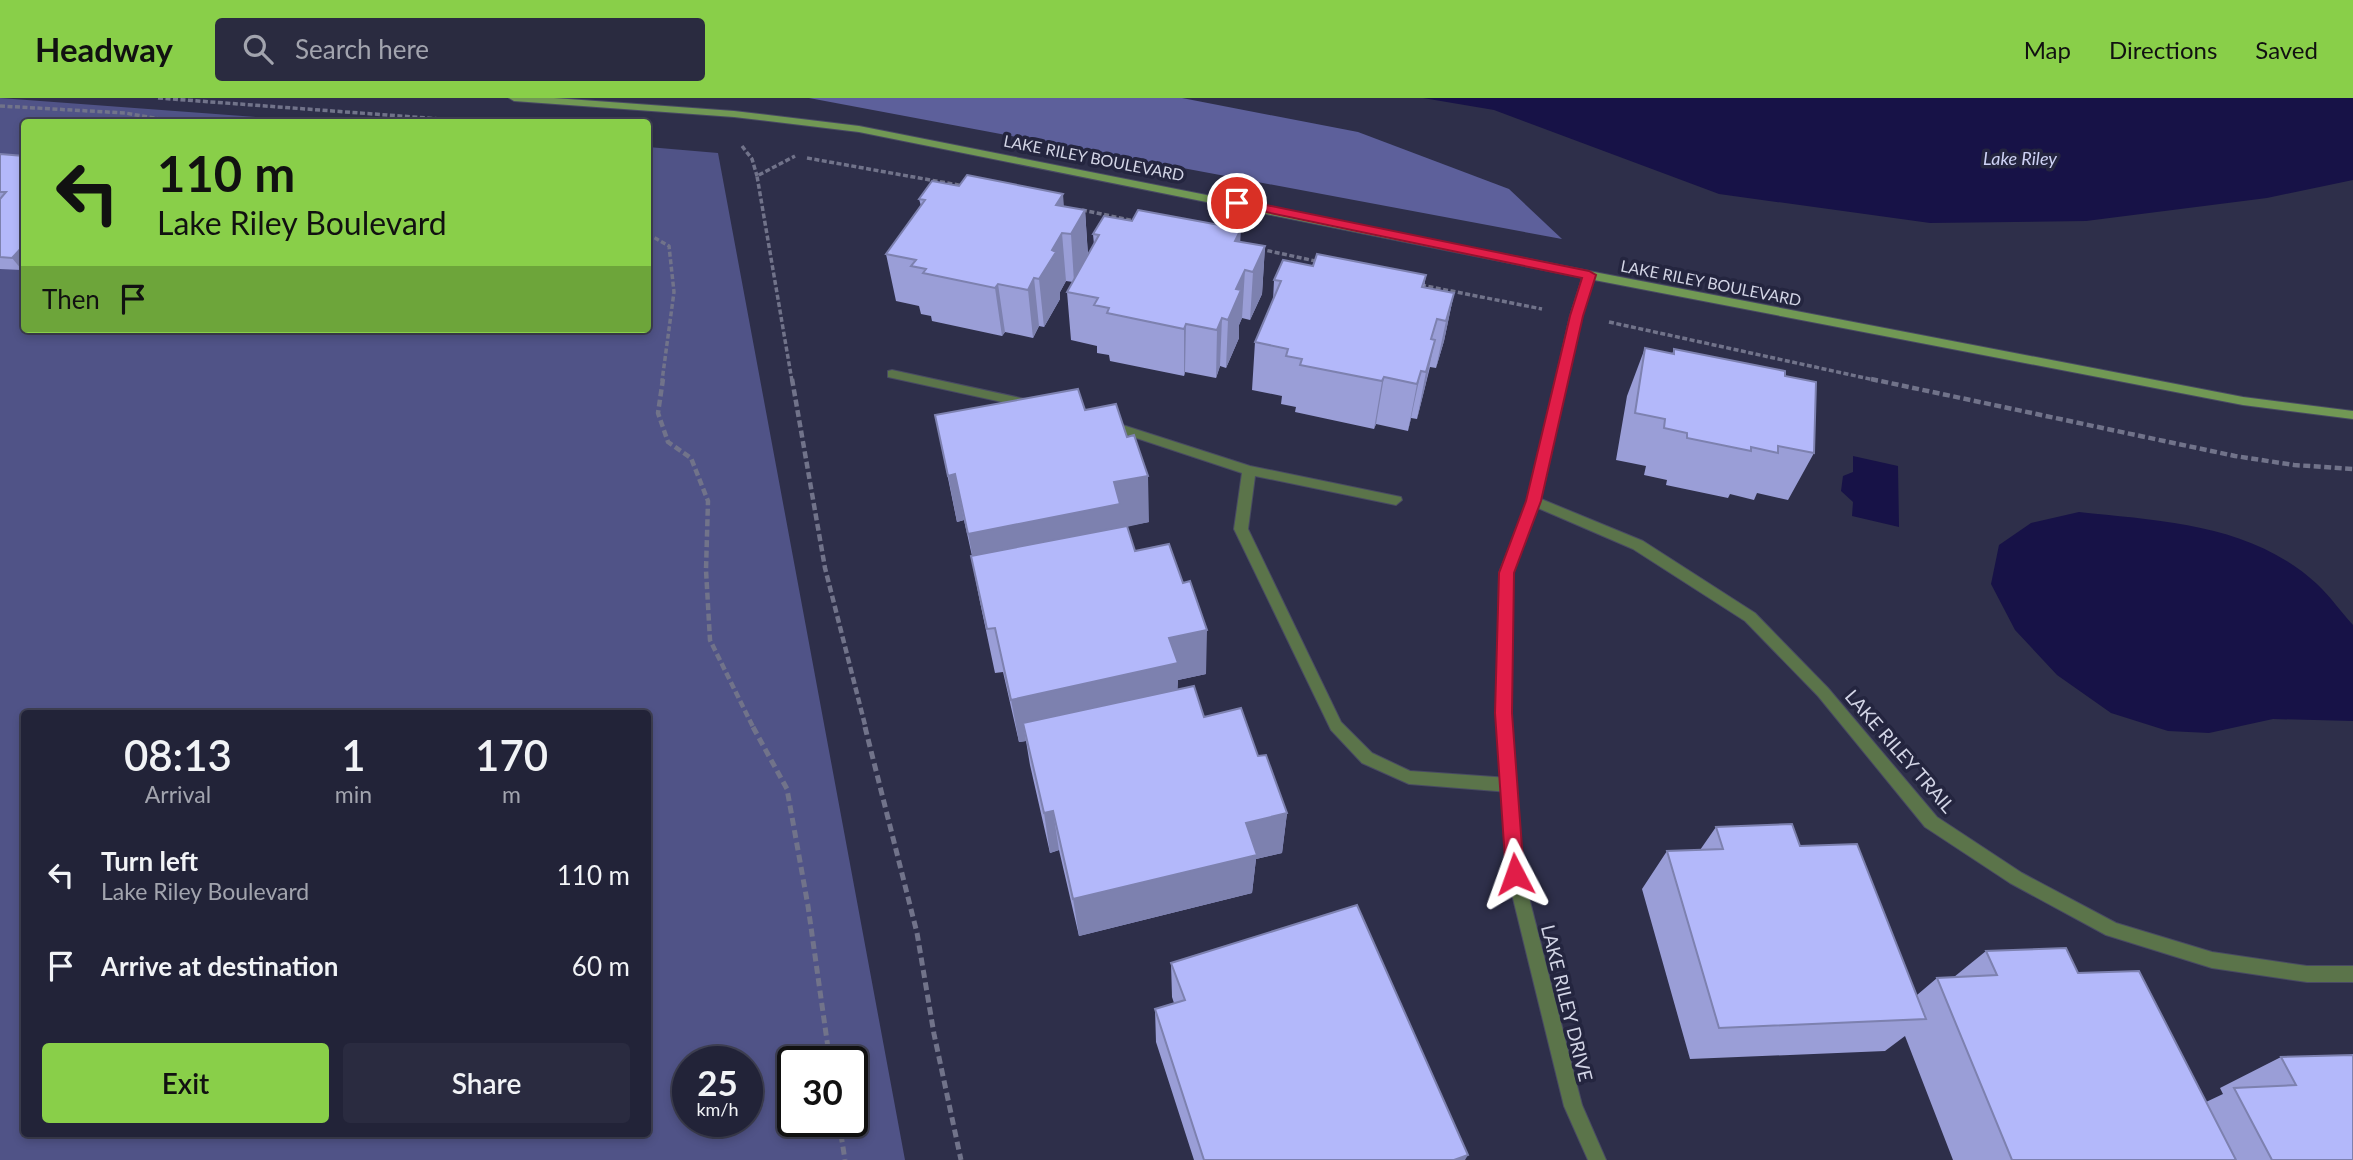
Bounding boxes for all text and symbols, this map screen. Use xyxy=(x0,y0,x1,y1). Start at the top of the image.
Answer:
search box xyxy=(215,18,705,81)
text: Headway xyxy=(35,29,173,69)
icon: search xyxy=(239,30,277,68)
text: Search here xyxy=(295,33,429,65)
text: Map xyxy=(2024,35,2071,64)
text: Directions xyxy=(2109,35,2217,64)
text: Saved xyxy=(2255,35,2318,64)
street label: LAKE RILEY BOULEVARD xyxy=(1002,131,1186,184)
text: 110 m xyxy=(157,144,295,202)
icon: left xyxy=(42,147,133,238)
water label: Lake Riley xyxy=(1983,147,2057,169)
pin xyxy=(1207,173,1267,233)
icon: arrive xyxy=(1218,184,1256,222)
text: Lake Riley Boulevard xyxy=(157,203,447,242)
street label: LAKE RILEY BOULEVARD xyxy=(1619,256,1803,309)
icon: arrive xyxy=(114,280,152,318)
text: Then xyxy=(42,283,100,315)
street label: LAKE RILEY TRAIL xyxy=(1841,684,1960,817)
text: 08:13 xyxy=(124,730,232,780)
text: 1 xyxy=(341,730,366,780)
text: 170 xyxy=(475,730,548,780)
text: Arrival xyxy=(145,780,211,808)
text: min xyxy=(335,780,372,808)
text: m xyxy=(502,780,521,808)
position arrow xyxy=(1478,837,1552,911)
text: Turn left xyxy=(101,845,198,877)
icon: left xyxy=(42,856,80,894)
text: 110 m xyxy=(557,859,630,891)
text: Lake Riley Boulevard xyxy=(101,877,309,905)
street label: LAKE RILEY DRIVE xyxy=(1537,922,1598,1084)
icon: arrive xyxy=(42,947,80,985)
text: Arrive at destination xyxy=(101,950,338,982)
text: 60 m xyxy=(572,950,630,982)
button: Exit xyxy=(42,1043,329,1123)
button: Share xyxy=(343,1043,630,1123)
speed limit sign: 30 xyxy=(777,1046,868,1137)
text: 25 xyxy=(697,1061,738,1103)
text: km/h xyxy=(696,1098,739,1120)

